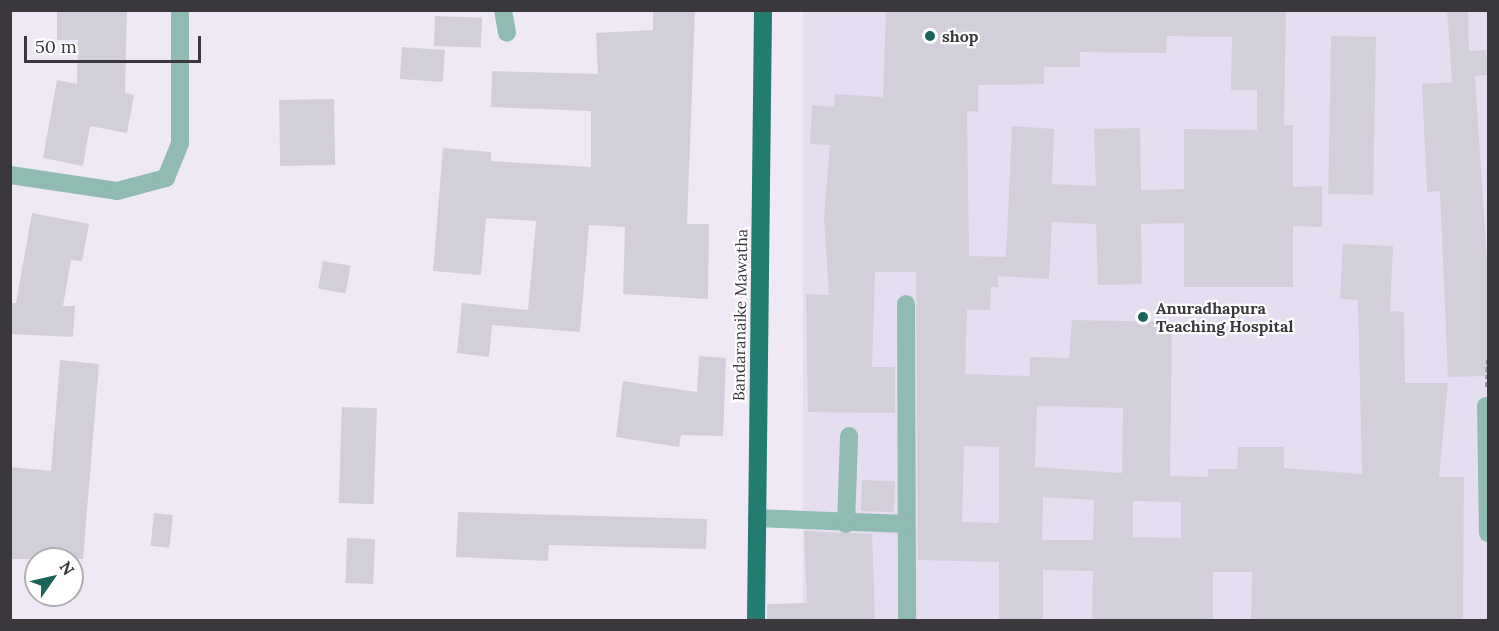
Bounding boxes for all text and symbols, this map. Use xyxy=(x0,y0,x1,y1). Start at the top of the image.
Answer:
scale bar xyxy=(27,24,204,62)
place label: shop xyxy=(942,26,978,46)
marker: shop xyxy=(923,29,937,43)
text: 50 m xyxy=(35,35,77,58)
street label: Bandaranaike Mawatha xyxy=(729,229,751,401)
place label: Anuradhapura Teaching Hospital xyxy=(1156,298,1293,336)
marker: Anuradhapura Teaching Hospital xyxy=(1134,308,1152,326)
north arrow xyxy=(24,547,84,607)
text: N xyxy=(56,557,79,579)

